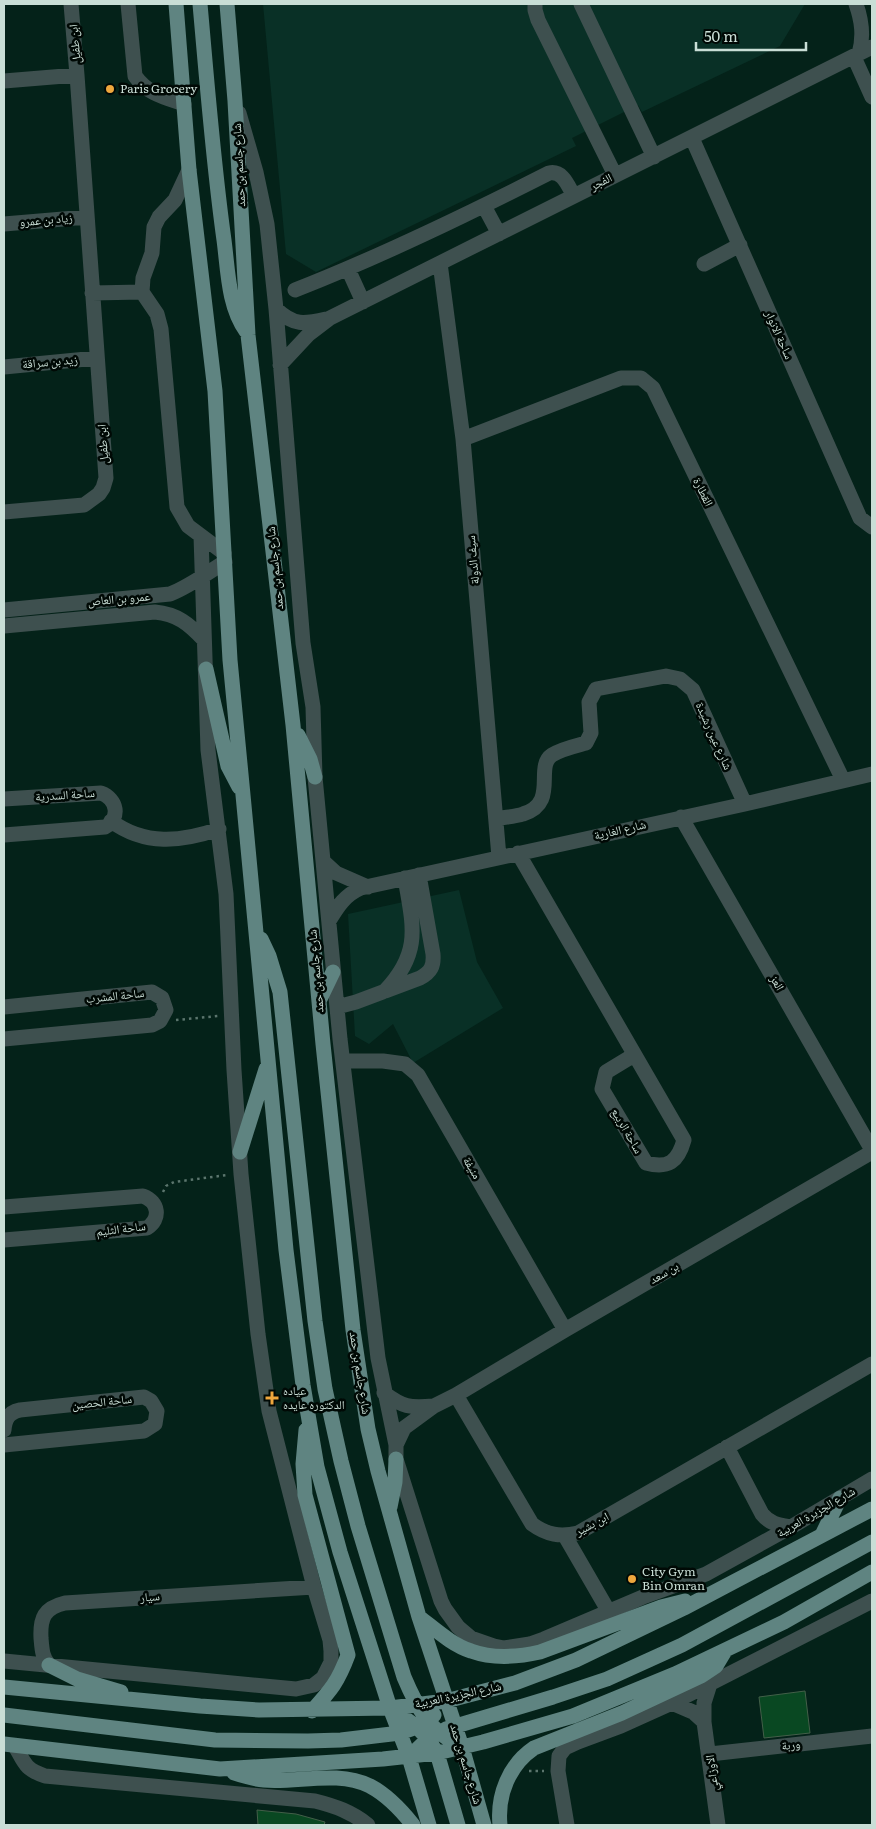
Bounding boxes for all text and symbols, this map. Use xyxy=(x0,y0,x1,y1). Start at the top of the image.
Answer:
scale bar xyxy=(696,20,806,52)
street label: ابن طفيل xyxy=(63,23,85,65)
text: 50 m xyxy=(704,24,738,47)
place label: Paris Grocery xyxy=(120,79,197,97)
marker: Paris Grocery xyxy=(104,83,116,95)
street label: شارع جاسم بن حمد xyxy=(227,123,249,207)
street label: الفجر xyxy=(585,168,615,195)
street label: زياد بن عمرو xyxy=(19,208,74,230)
street label: ساحة الانوار xyxy=(761,306,799,362)
street label: زيد بن سراقة xyxy=(21,350,79,372)
street label: ابن طفيل xyxy=(92,424,112,464)
street label: القطارة xyxy=(689,474,719,509)
street label: شارع جاسم بن حمد xyxy=(261,526,287,611)
street label: سيف الدولة xyxy=(461,535,483,585)
street label: عمرو بن العاص xyxy=(87,586,151,610)
street label: شارع عين رشيدة xyxy=(692,699,738,772)
street label: ساحة السدرية xyxy=(35,783,95,805)
street label: شارع الغارية xyxy=(592,814,648,844)
street label: شارع جاسم بن حمد xyxy=(302,929,328,1013)
street label: العز xyxy=(766,971,790,994)
street label: ساحة المشرب xyxy=(85,983,145,1007)
street label: ساحة الربيع xyxy=(608,1104,648,1157)
street label: منيفة xyxy=(459,1153,487,1182)
street label: ساحة الثليم xyxy=(95,1216,147,1240)
street label: بن سعد xyxy=(645,1257,682,1288)
street label: شارع جاسم بن حمد xyxy=(346,1330,376,1416)
place label: عياده الدكتوره عايده xyxy=(283,1381,345,1413)
street label: ساحة الحصين xyxy=(71,1389,133,1413)
marker: عياده الدكتوره عايده xyxy=(265,1391,279,1405)
street label: شارع الجزيرة العربية xyxy=(773,1481,858,1541)
street label: ابن بشير xyxy=(571,1507,612,1540)
place label: City Gym Bin Omran xyxy=(642,1562,705,1594)
marker: City Gym Bin Omran xyxy=(626,1573,638,1585)
street label: سيار xyxy=(138,1586,161,1606)
street label: شارع الجزيرة العربية xyxy=(413,1676,503,1712)
street label: شارع جاسم بن حمد xyxy=(446,1721,488,1806)
street label: وربة xyxy=(781,1734,801,1754)
street label: الاوزاعي xyxy=(700,1754,724,1792)

